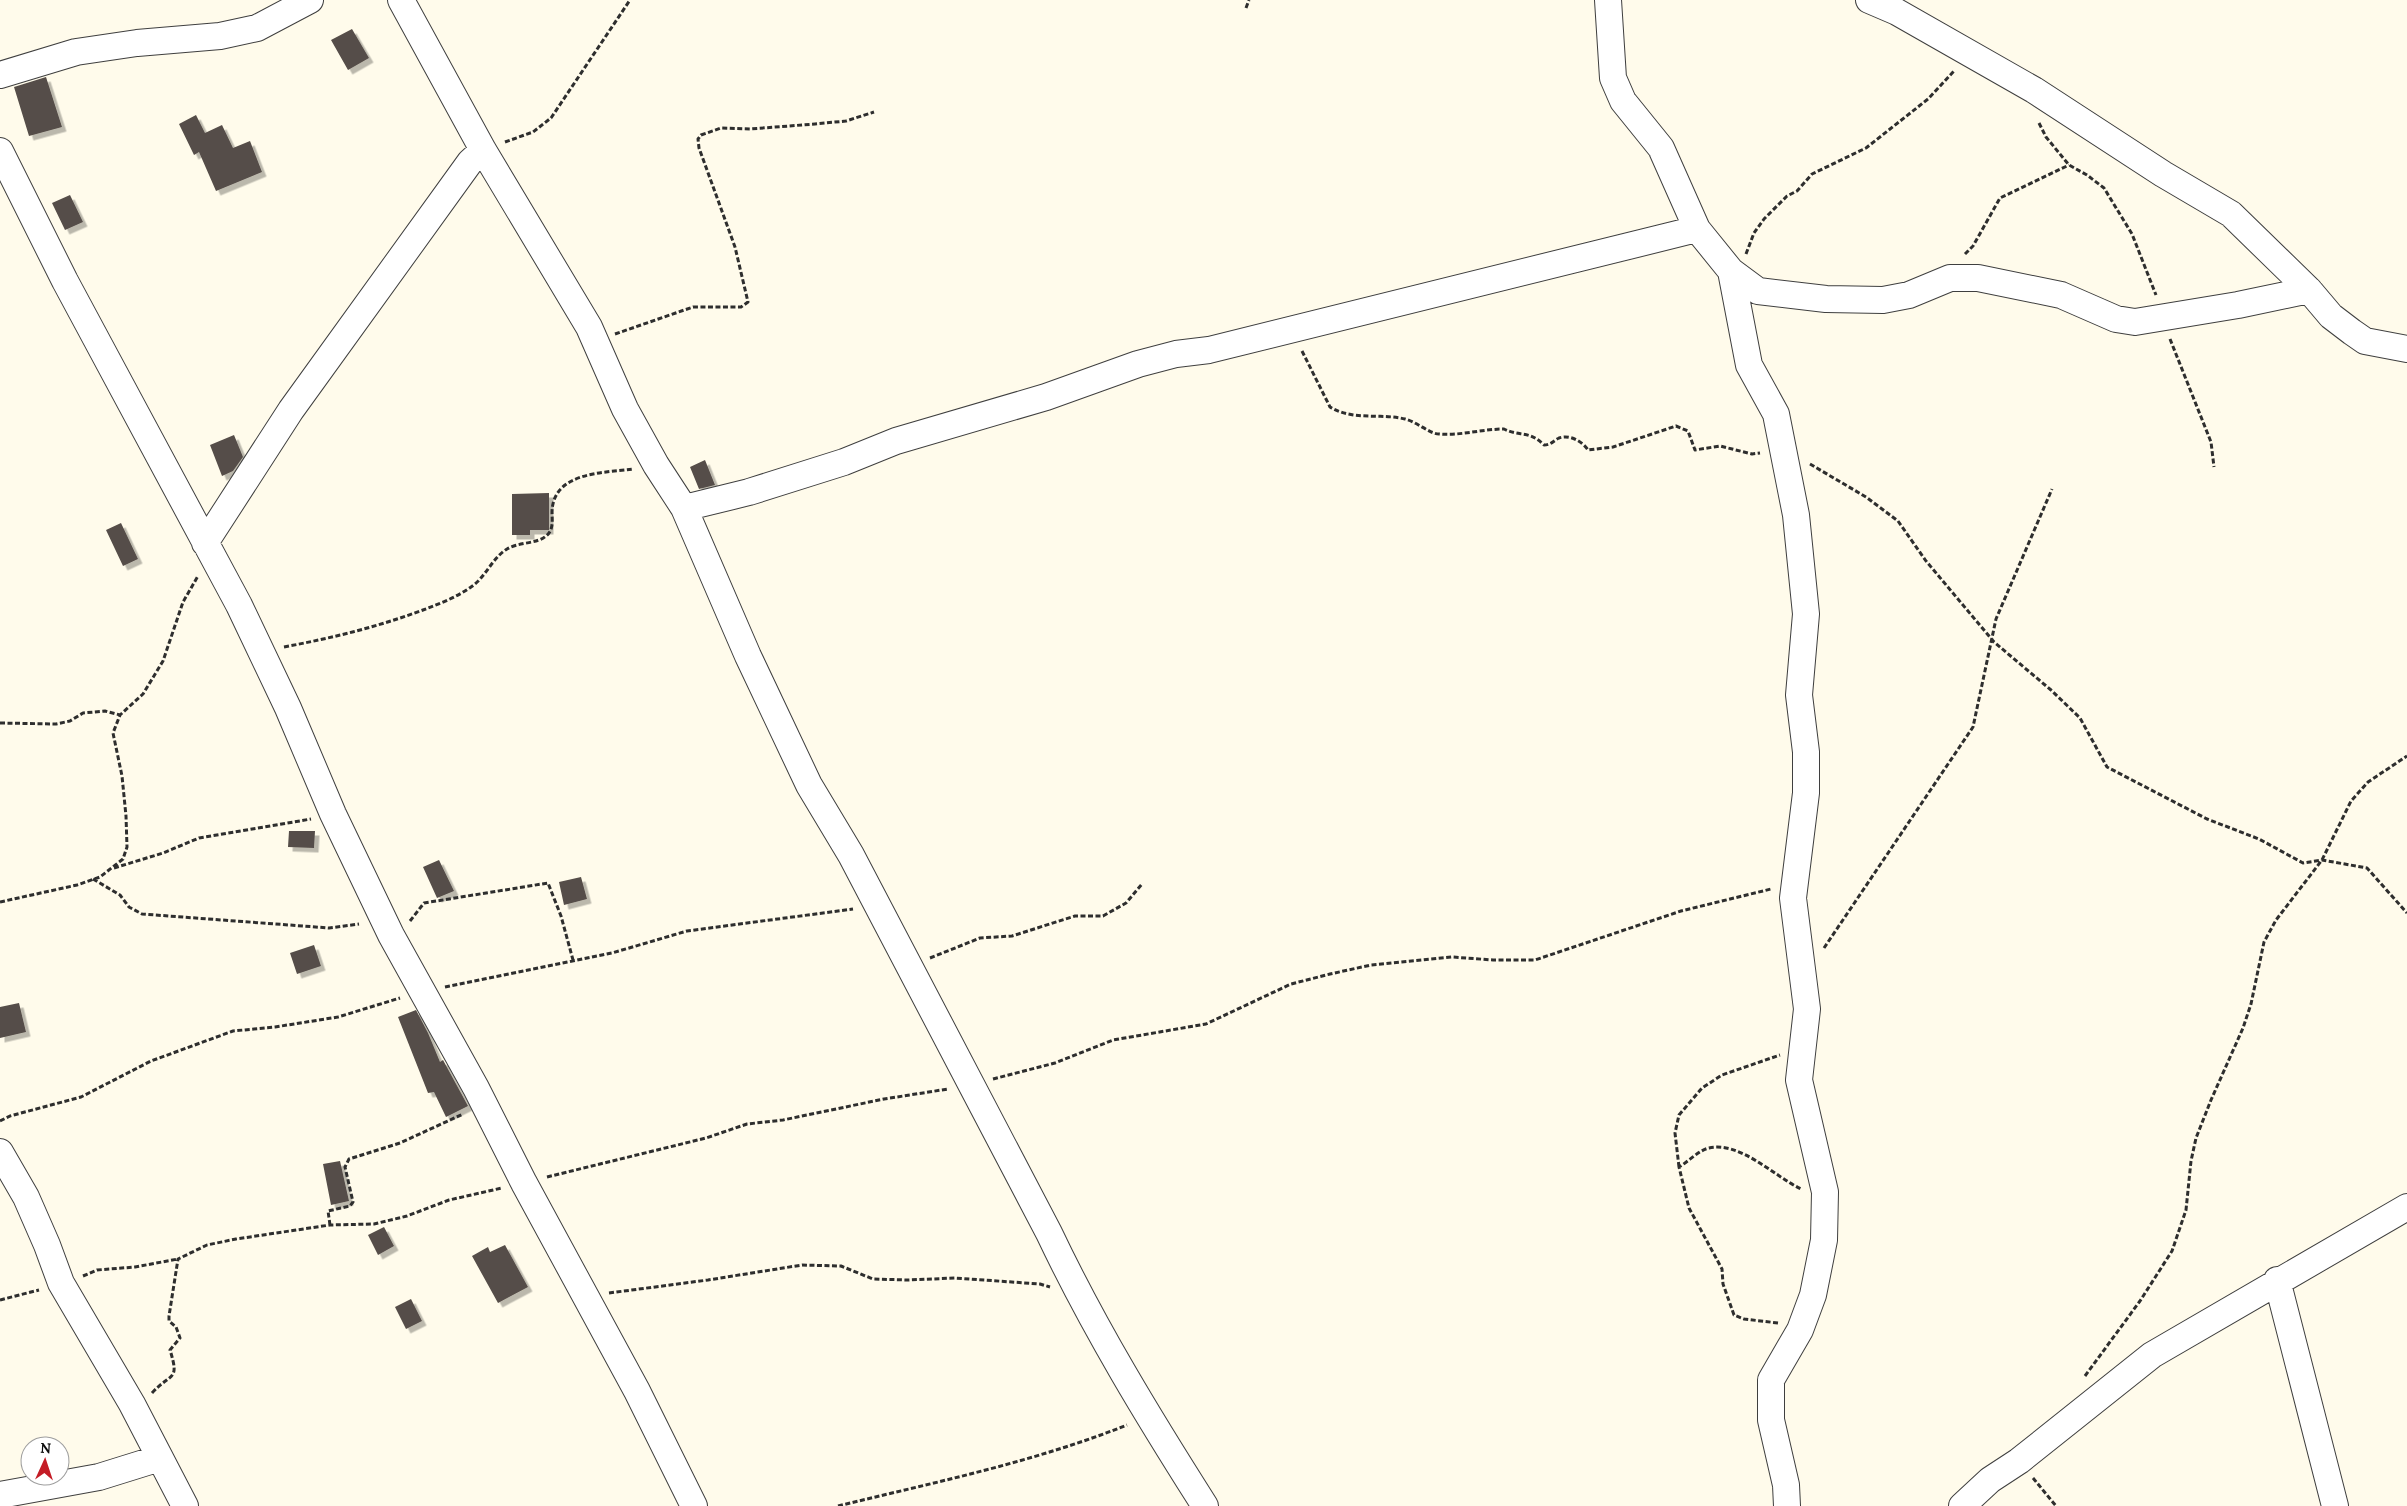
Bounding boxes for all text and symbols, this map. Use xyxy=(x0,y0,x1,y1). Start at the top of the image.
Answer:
north arrow xyxy=(20,1436,70,1486)
text: N xyxy=(40,1439,52,1457)

